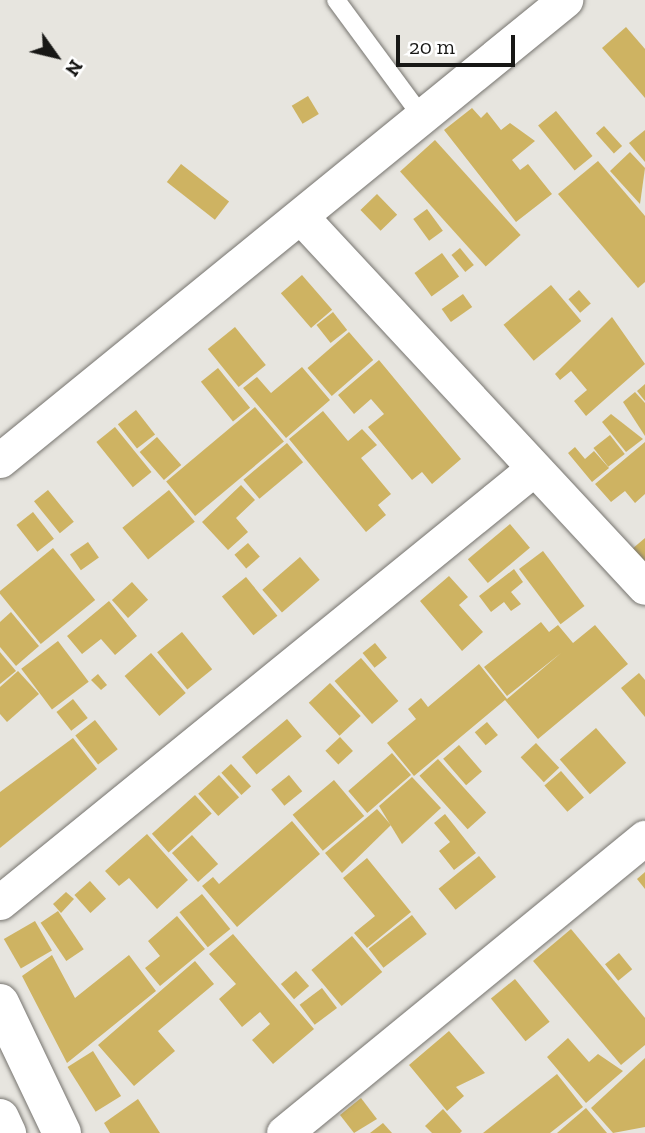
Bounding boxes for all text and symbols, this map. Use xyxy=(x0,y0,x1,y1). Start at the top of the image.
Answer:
north arrow xyxy=(21,21,91,91)
scale bar xyxy=(400,21,519,65)
text: 20 m xyxy=(409,34,455,59)
text: N xyxy=(60,56,87,80)

